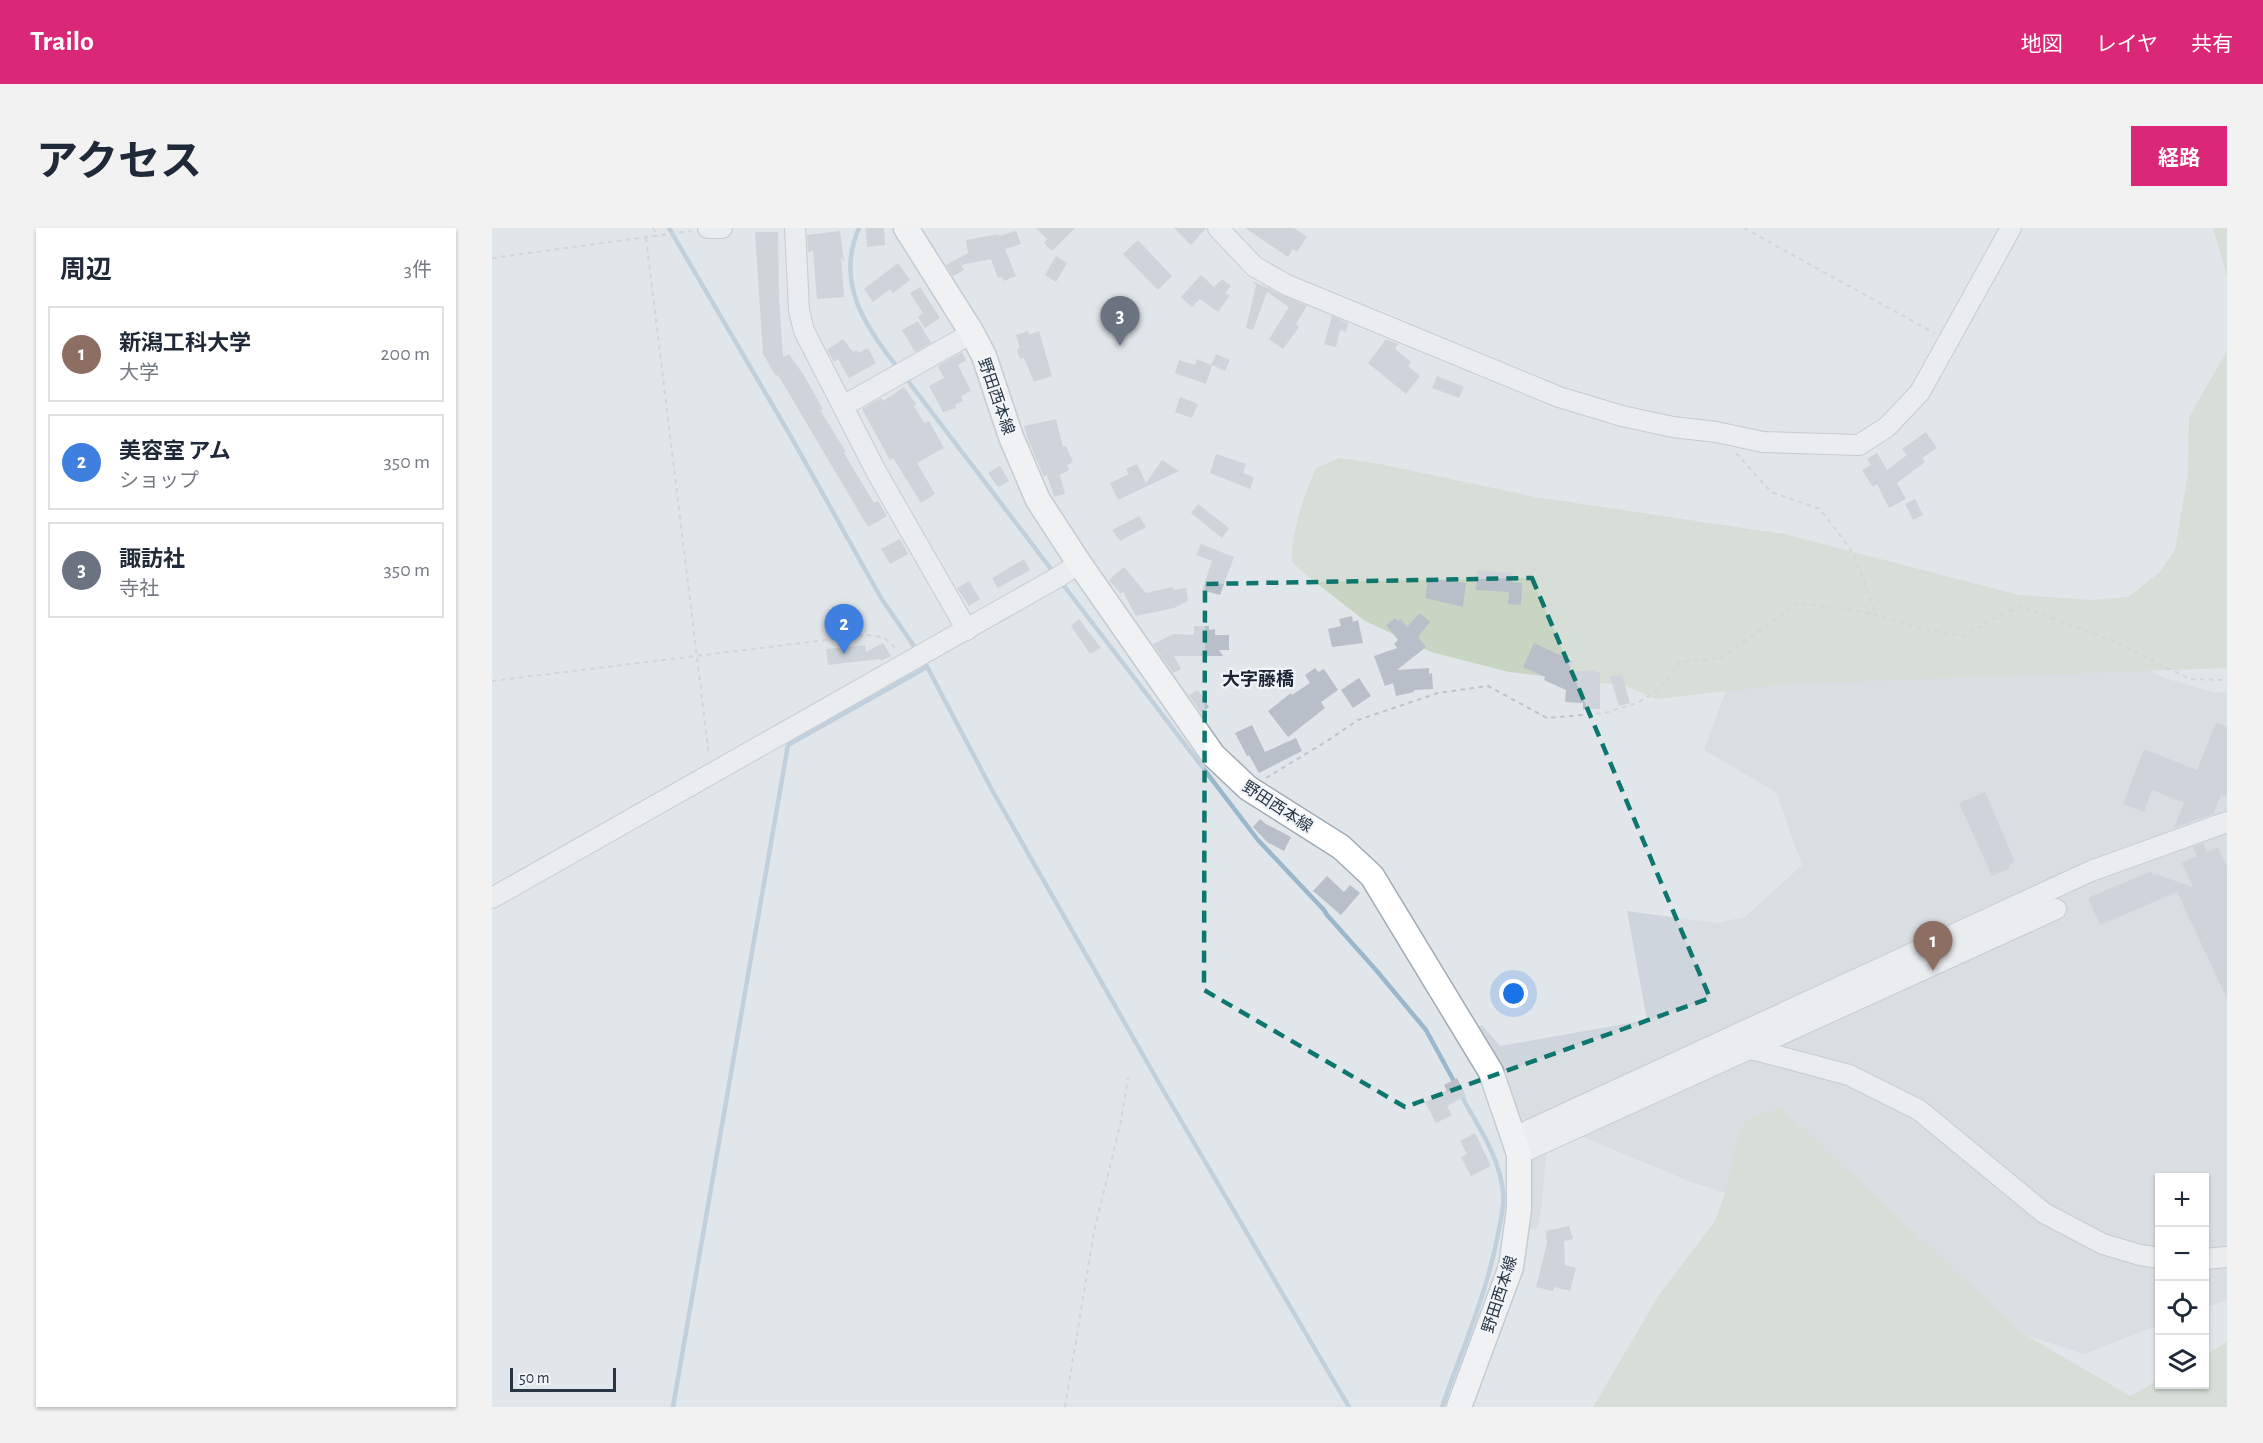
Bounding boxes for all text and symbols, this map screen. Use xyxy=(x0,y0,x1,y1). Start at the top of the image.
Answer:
text: Trailo xyxy=(30,28,94,56)
text: 地図 xyxy=(2021,34,2063,55)
text: レイヤ xyxy=(2096,34,2158,55)
text: 共有 xyxy=(2191,34,2233,55)
button: 経路 xyxy=(2131,126,2227,186)
text: アクセス xyxy=(36,141,202,183)
text: 周辺 xyxy=(60,257,112,283)
text: 3件 xyxy=(404,260,432,280)
pin: 3 xyxy=(1100,296,1140,346)
text: 新潟工科大学 xyxy=(119,332,251,354)
text: 1 xyxy=(78,344,85,364)
text: 200 m xyxy=(380,344,430,364)
street label: 野田西本線 xyxy=(975,356,1018,437)
text: 大学 xyxy=(119,363,159,383)
text: 美容室 アム xyxy=(119,440,231,462)
text: 2 xyxy=(77,452,86,472)
text: 350 m xyxy=(384,452,430,472)
text: ショップ xyxy=(119,471,199,491)
text: 諏訪社 xyxy=(119,548,185,570)
text: 3 xyxy=(77,560,86,580)
text: 350 m xyxy=(384,560,430,580)
text: 寺社 xyxy=(119,579,159,599)
pin: 2 xyxy=(824,604,864,654)
district label: 大字藤橋 xyxy=(1222,669,1294,689)
street label: 野田西本線 xyxy=(1240,778,1316,835)
pin: 1 xyxy=(1914,922,1952,971)
your location xyxy=(1499,979,1528,1008)
map controls xyxy=(2155,1173,2209,1389)
button: + xyxy=(2155,1173,2209,1227)
button: − xyxy=(2155,1227,2209,1281)
street label: 野田西本線 xyxy=(1479,1253,1520,1335)
button: locate xyxy=(2155,1281,2209,1335)
button: layers xyxy=(2155,1335,2209,1389)
scale bar xyxy=(510,1365,616,1392)
text: 50 m xyxy=(519,1370,550,1386)

